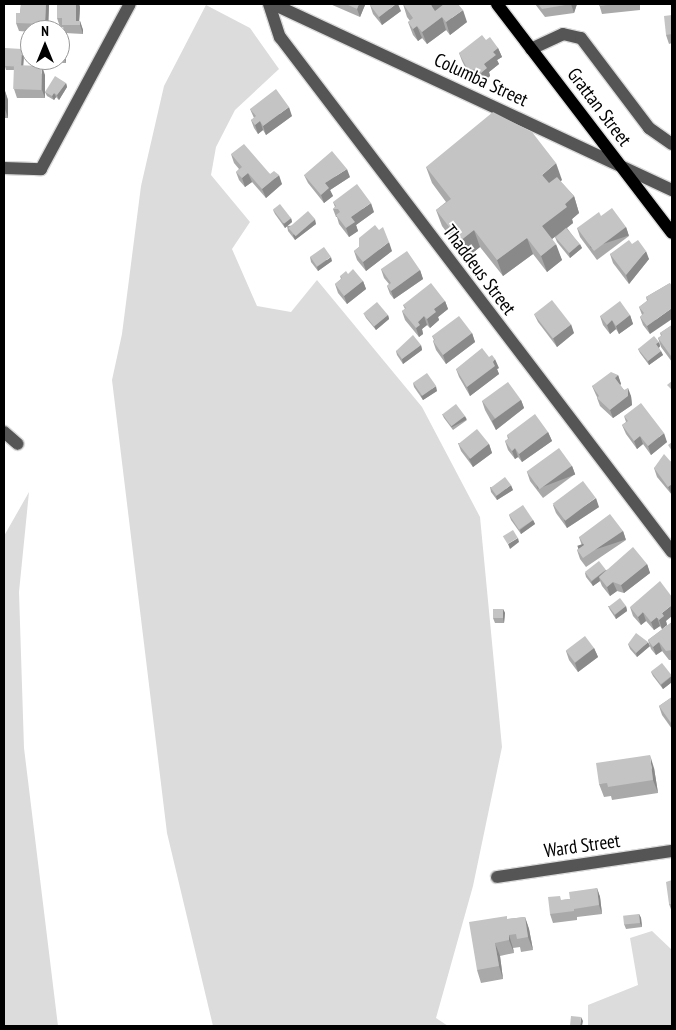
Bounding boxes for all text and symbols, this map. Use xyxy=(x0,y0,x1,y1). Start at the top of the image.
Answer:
north arrow xyxy=(20,20,70,70)
text: N xyxy=(41,22,49,40)
street label: Columba Street xyxy=(431,48,531,112)
street label: Grattan Street xyxy=(562,63,636,151)
street label: Thaddeus Street xyxy=(438,221,520,319)
street label: Ward Street xyxy=(543,829,621,863)

